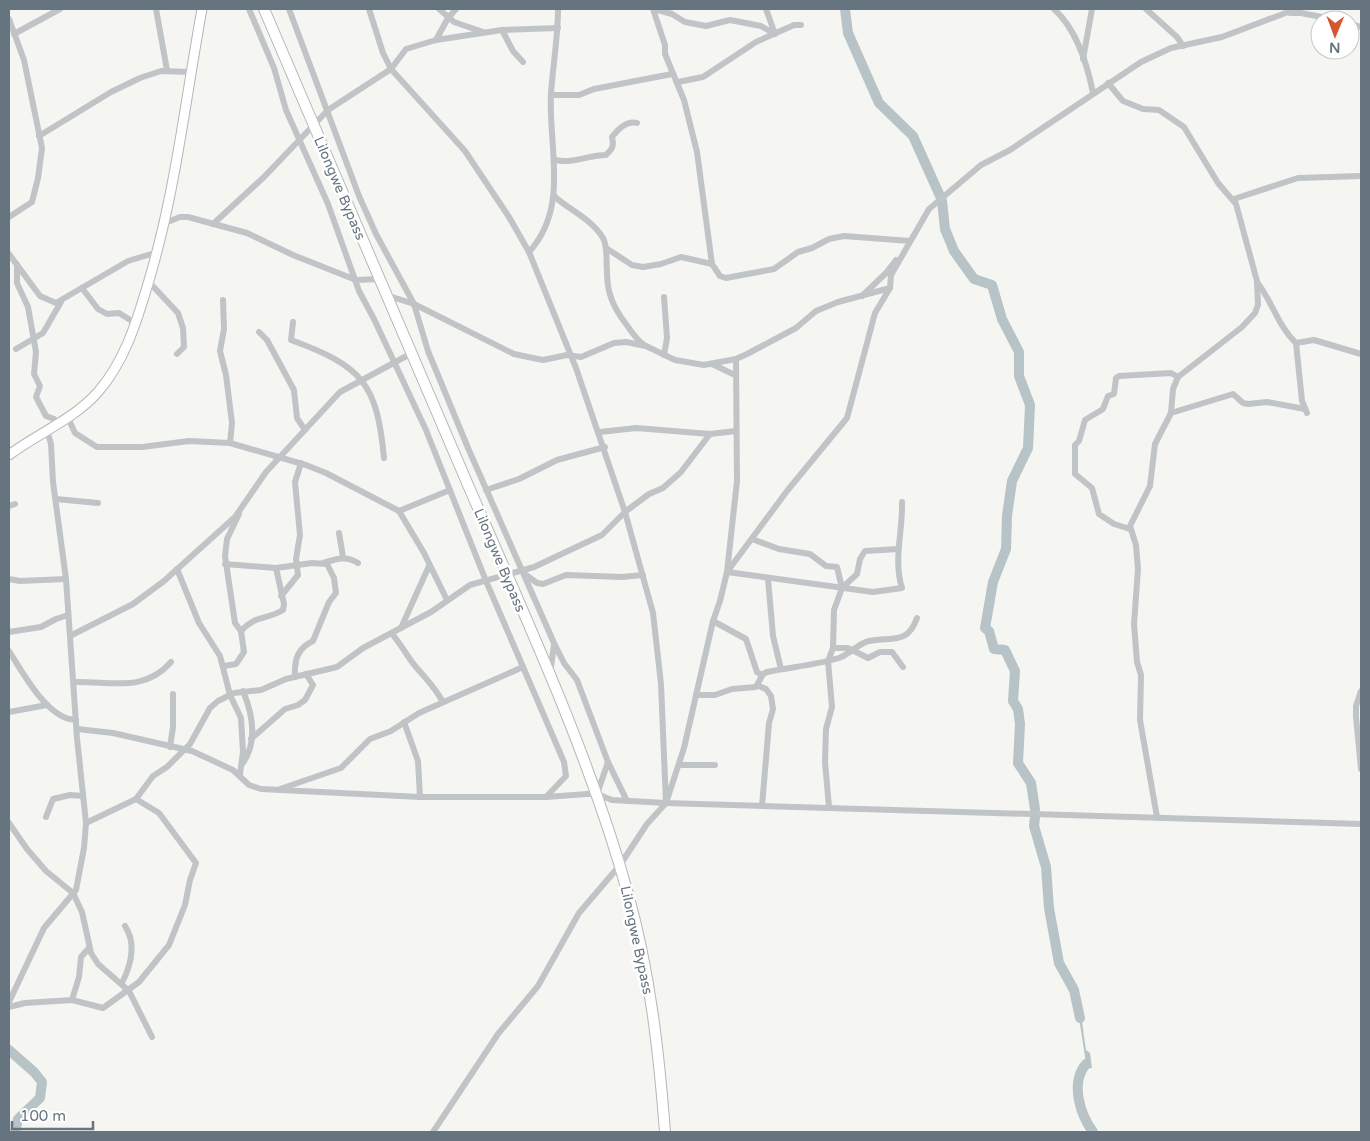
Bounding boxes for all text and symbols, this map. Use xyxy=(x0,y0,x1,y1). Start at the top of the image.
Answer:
north arrow xyxy=(1310,10,1360,60)
text: N xyxy=(1329,39,1341,56)
street label: Lilongwe Bypass xyxy=(310,134,369,243)
street label: Lilongwe Bypass xyxy=(470,506,529,615)
street label: Lilongwe Bypass xyxy=(617,884,656,996)
scale bar xyxy=(12,1098,94,1130)
text: 100 m xyxy=(20,1107,66,1125)

